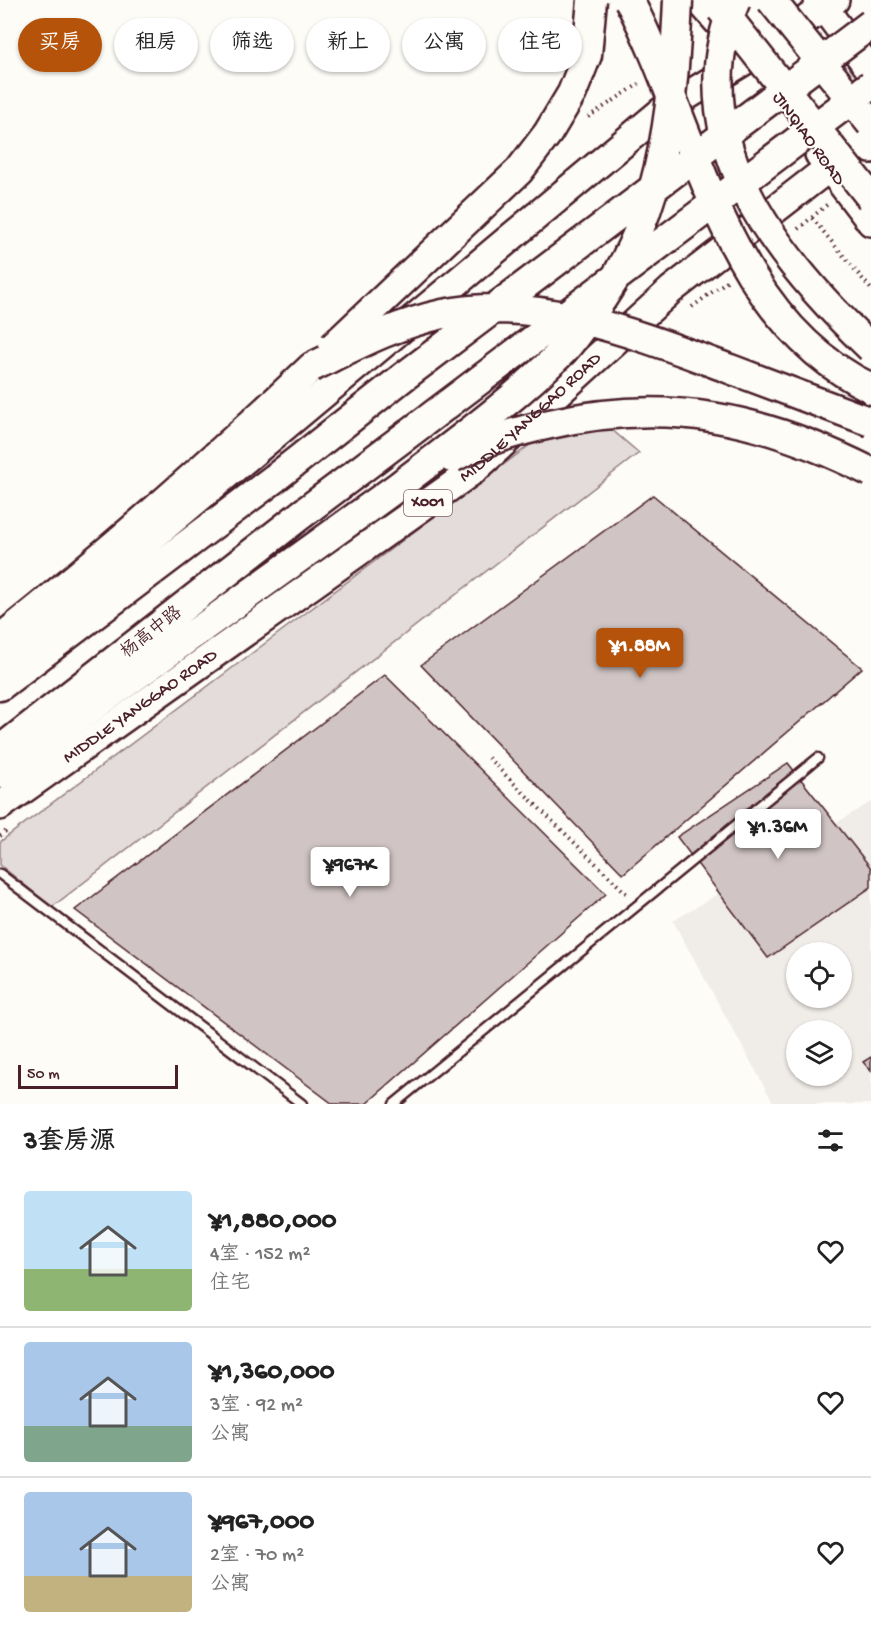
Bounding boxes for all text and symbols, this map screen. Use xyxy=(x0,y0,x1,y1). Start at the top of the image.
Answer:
chip: 买房 xyxy=(18,18,102,72)
chip: 租房 xyxy=(114,18,198,72)
chip: 筛选 xyxy=(210,18,294,72)
chip: 新上 xyxy=(306,18,390,72)
chip: 公寓 xyxy=(402,18,486,72)
chip: 住宅 xyxy=(498,18,582,72)
street label: JINQIAO ROAD xyxy=(767,88,849,190)
street label: MIDDLE YANGGAO ROAD xyxy=(456,348,606,487)
road number: X001 xyxy=(404,490,452,516)
street label: 杨高中路 xyxy=(117,602,187,663)
pin: ¥1.88M xyxy=(591,628,689,679)
text: ¥1.88M xyxy=(610,636,670,659)
street label: MIDDLE YANGGAO ROAD xyxy=(59,645,222,768)
pin: ¥1.36M xyxy=(729,809,827,860)
text: ¥1.36M xyxy=(749,817,807,840)
pin: ¥967K xyxy=(308,847,392,898)
text: ¥967K xyxy=(325,855,375,878)
map controls xyxy=(786,942,852,1086)
button: locate xyxy=(786,942,852,1008)
button: layers xyxy=(786,1020,852,1086)
scale bar xyxy=(18,1062,178,1090)
text: 50 m xyxy=(27,1066,60,1085)
icon: filters xyxy=(814,1124,847,1157)
text: 3套房源 xyxy=(24,1128,116,1159)
text: ¥1,880,000 xyxy=(210,1207,336,1238)
icon: home xyxy=(72,1215,144,1287)
icon: heart xyxy=(814,1235,847,1268)
text: 4室 · 152 m² xyxy=(210,1244,310,1267)
text: 住宅 xyxy=(210,1273,250,1296)
text: ¥1,360,000 xyxy=(210,1358,335,1389)
icon: home xyxy=(72,1366,144,1438)
icon: heart xyxy=(814,1386,847,1419)
text: 3室 · 92 m² xyxy=(210,1395,303,1418)
text: 公寓 xyxy=(210,1424,250,1447)
text: ¥967,000 xyxy=(210,1508,314,1539)
icon: home xyxy=(72,1516,144,1588)
icon: heart xyxy=(814,1536,847,1569)
text: 2室 · 70 m² xyxy=(210,1545,304,1568)
text: 公寓 xyxy=(210,1574,250,1597)

